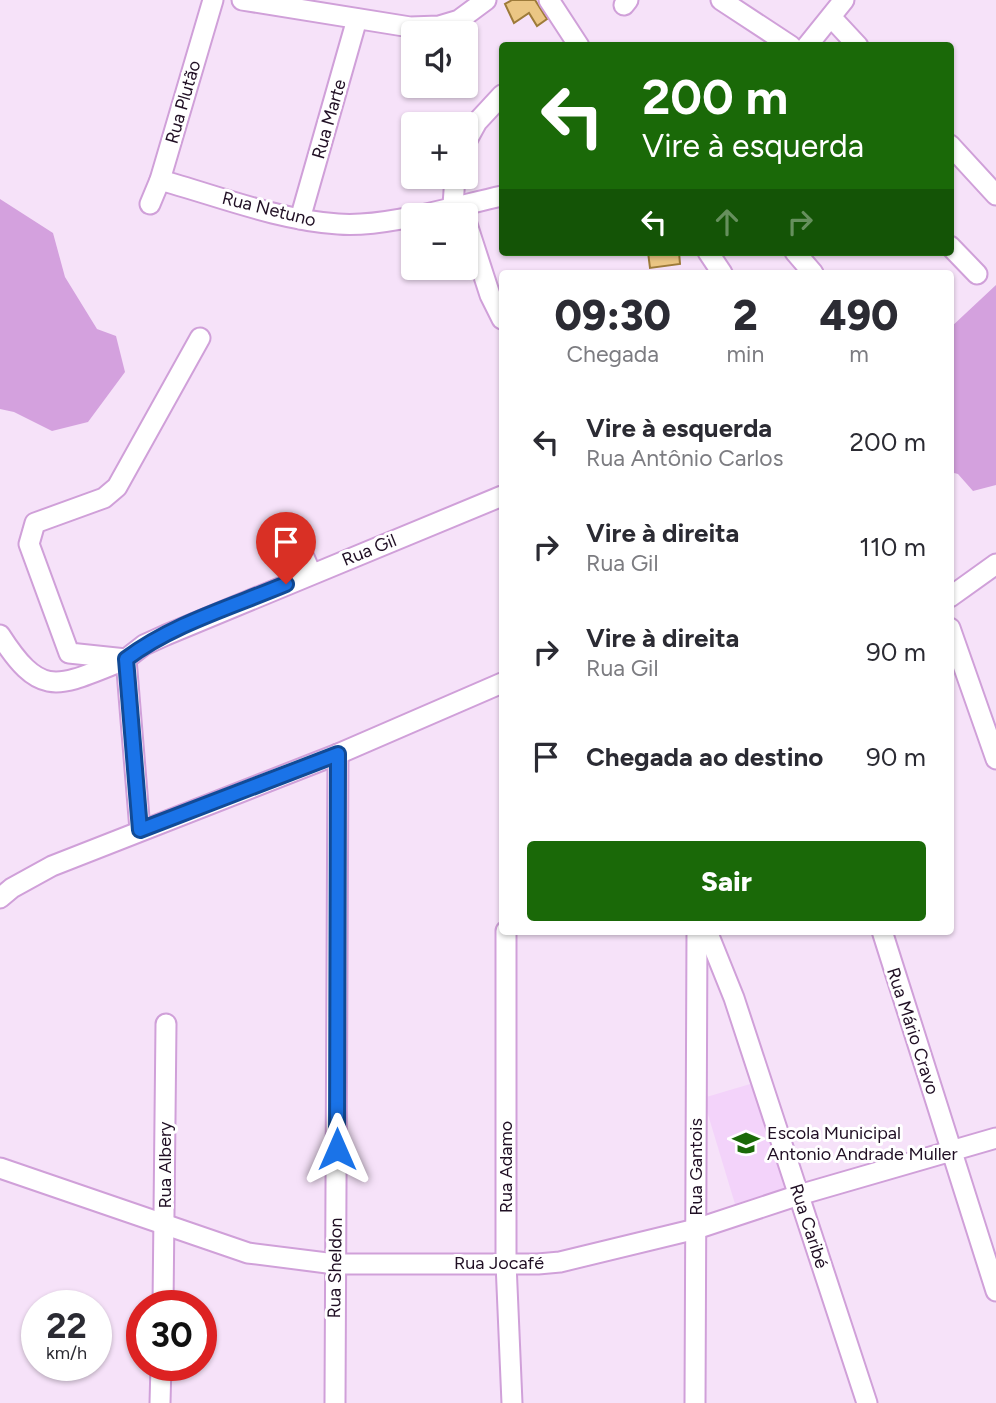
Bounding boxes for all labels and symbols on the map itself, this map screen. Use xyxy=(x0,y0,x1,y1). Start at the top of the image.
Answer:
street label: Rua Plutão xyxy=(161,58,205,146)
street label: Rua Marte xyxy=(307,76,351,161)
street label: Rua Netuno xyxy=(220,187,318,231)
pin xyxy=(256,512,316,584)
street label: Rua Gil xyxy=(339,529,399,571)
street label: Rua Mário Cravo xyxy=(882,965,944,1097)
position arrow xyxy=(300,1112,374,1186)
street label: Rua Gantois xyxy=(685,1118,707,1216)
street label: Rua Albery xyxy=(154,1121,176,1209)
street label: Rua Adamo xyxy=(495,1121,517,1213)
place label: Escola Municipal Antonio Andrade Muller xyxy=(767,1122,958,1165)
school or university icon: Escola Municipal Antonio Andrade Muller xyxy=(731,1128,761,1158)
street label: Rua Caribé xyxy=(785,1181,833,1271)
street label: Rua Sheldon xyxy=(323,1217,347,1319)
street label: Rua Jocafé xyxy=(454,1252,544,1274)
speed limit sign: 30 xyxy=(126,1290,217,1381)

